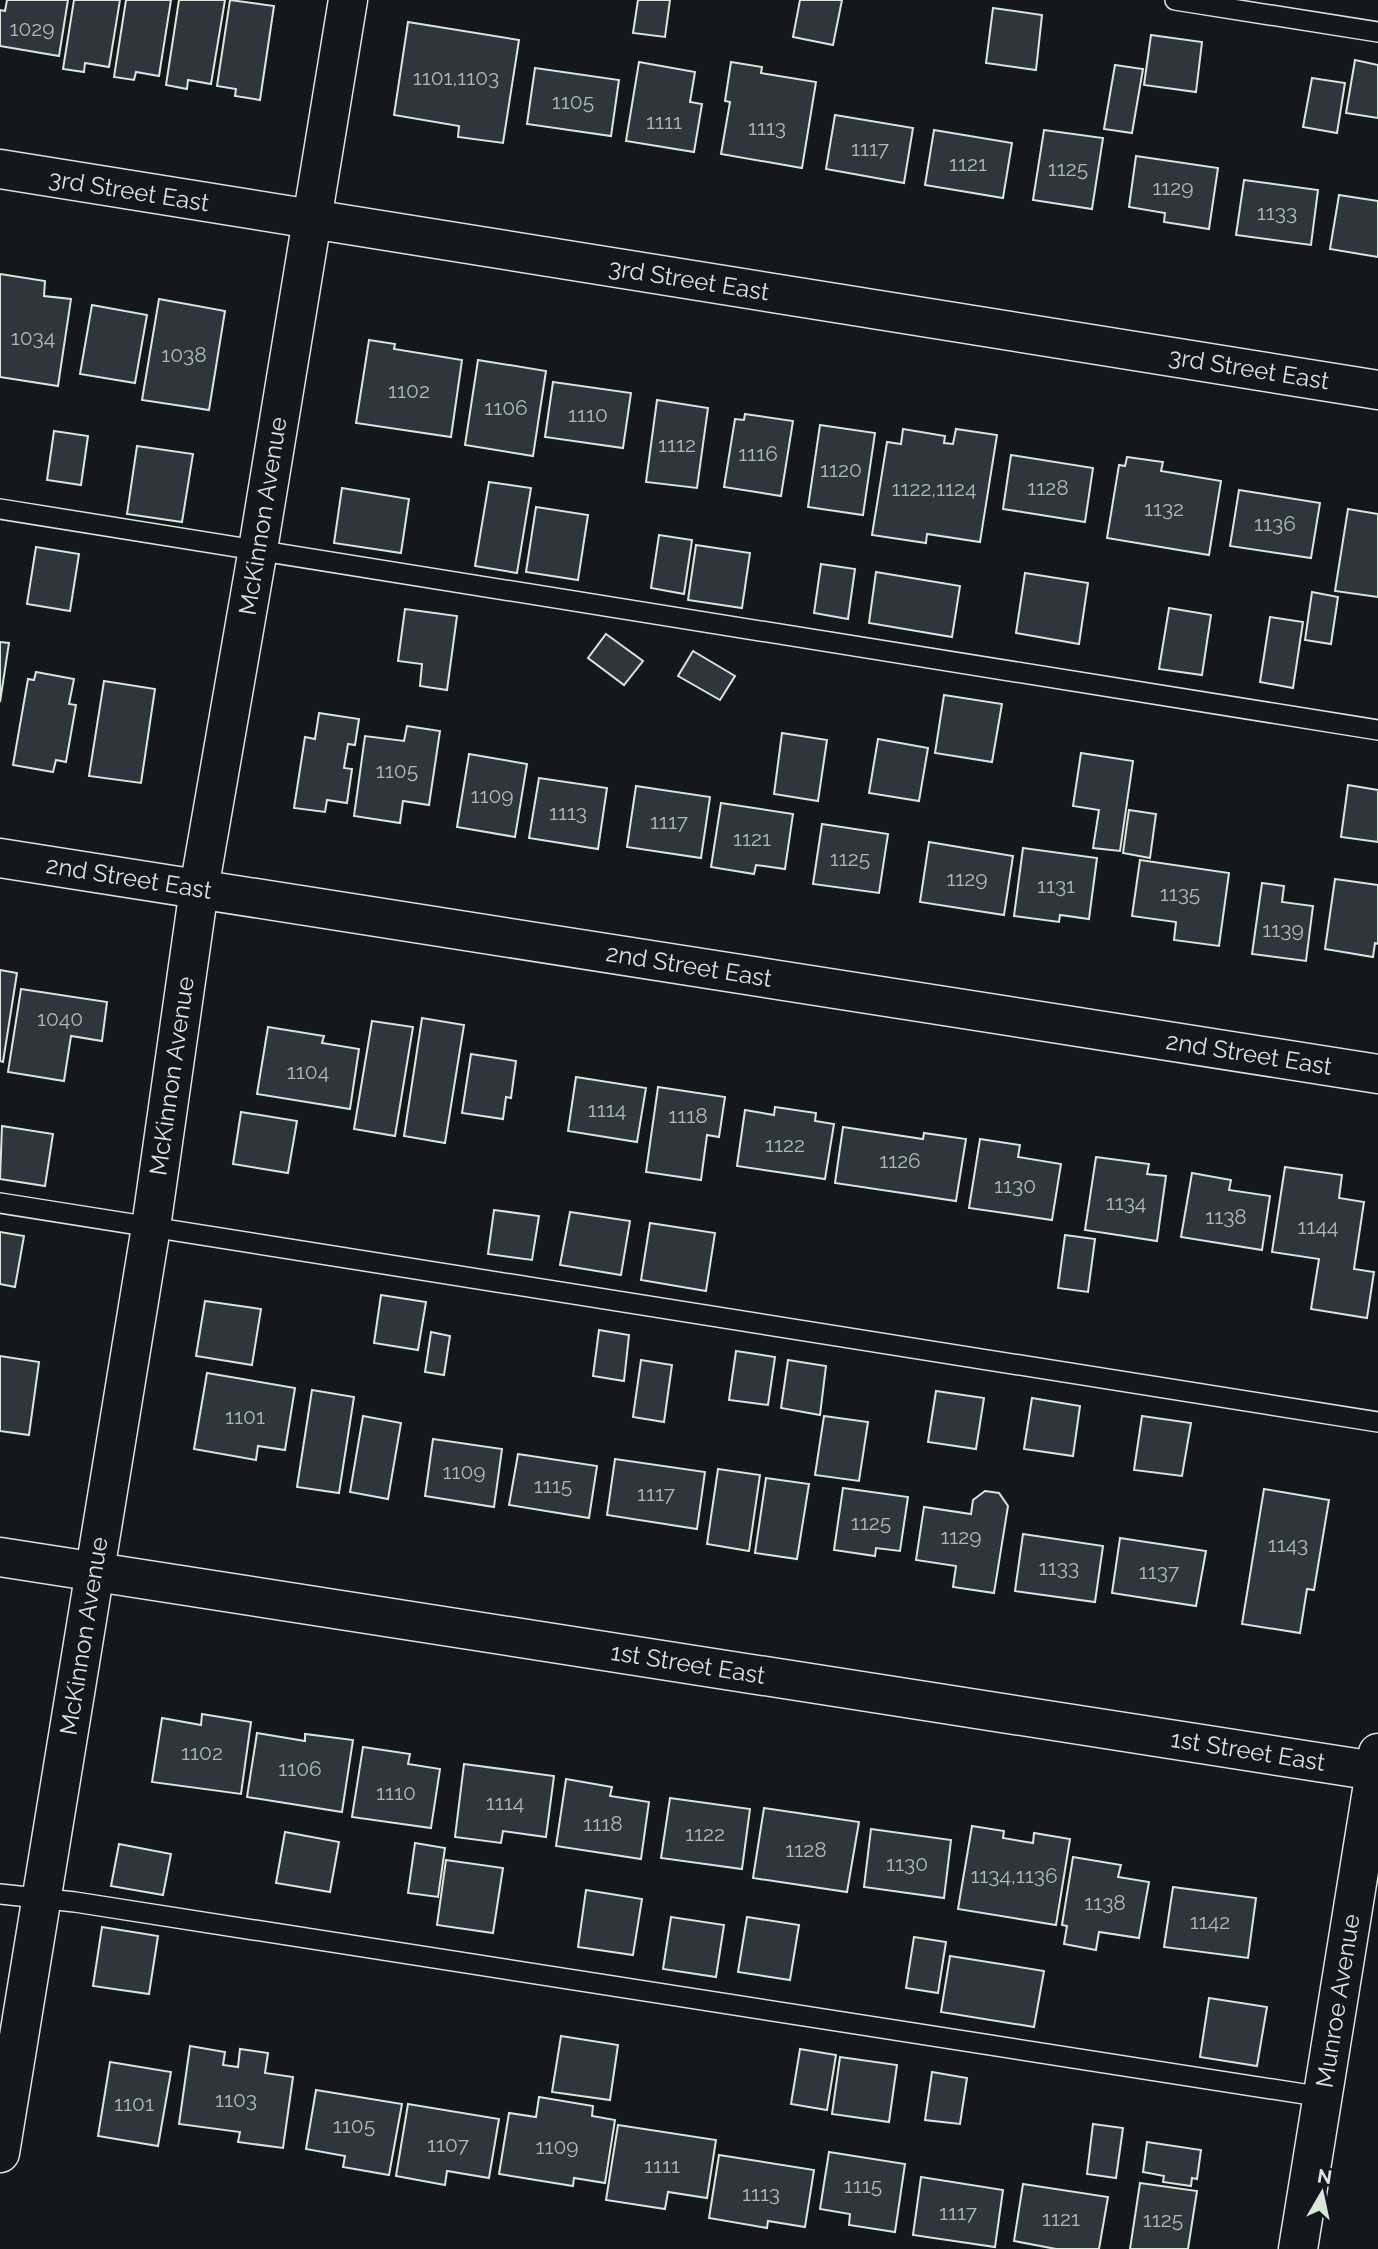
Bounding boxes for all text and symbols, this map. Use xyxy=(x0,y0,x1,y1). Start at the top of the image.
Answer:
house number: 1029 xyxy=(9,16,55,41)
house number: 1101,1103 xyxy=(413,65,499,90)
house number: 1105 xyxy=(552,89,594,114)
house number: 1111 xyxy=(646,109,682,134)
house number: 1113 xyxy=(748,115,786,140)
house number: 1117 xyxy=(851,136,890,161)
house number: 1121 xyxy=(949,151,987,176)
house number: 1125 xyxy=(1048,156,1088,181)
street label: 3rd Street East xyxy=(47,164,211,217)
house number: 1129 xyxy=(1152,175,1194,200)
house number: 1133 xyxy=(1257,200,1297,225)
street label: 3rd Street East xyxy=(607,253,771,306)
house number: 1034 xyxy=(11,325,55,350)
house number: 1038 xyxy=(161,342,207,367)
street label: 3rd Street East xyxy=(1167,342,1331,395)
house number: 1102 xyxy=(388,378,430,403)
house number: 1106 xyxy=(484,395,528,420)
house number: 1110 xyxy=(568,402,608,427)
street label: McKinnon Avenue xyxy=(232,415,293,617)
house number: 1112 xyxy=(658,432,696,457)
house number: 1116 xyxy=(738,441,778,466)
house number: 1120 xyxy=(820,457,862,482)
house number: 1128 xyxy=(1027,475,1069,500)
house number: 1122,1124 xyxy=(892,476,976,501)
house number: 1132 xyxy=(1144,496,1184,521)
house number: 1136 xyxy=(1254,511,1296,536)
house number: 1105 xyxy=(376,758,418,783)
house number: 1109 xyxy=(470,783,514,808)
house number: 1113 xyxy=(549,800,587,825)
house number: 1117 xyxy=(650,809,689,834)
house number: 1121 xyxy=(733,826,771,851)
house number: 1125 xyxy=(830,846,870,871)
street label: 2nd Street East xyxy=(44,850,214,905)
house number: 1129 xyxy=(946,866,988,891)
house number: 1131 xyxy=(1037,873,1075,898)
house number: 1135 xyxy=(1160,881,1200,906)
house number: 1139 xyxy=(1262,917,1304,942)
street label: 2nd Street East xyxy=(604,938,774,993)
street label: McKinnon Avenue xyxy=(143,975,200,1177)
house number: 1040 xyxy=(37,1006,83,1031)
street label: 2nd Street East xyxy=(1164,1026,1334,1081)
house number: 1104 xyxy=(287,1059,329,1084)
house number: 1114 xyxy=(588,1097,626,1122)
house number: 1118 xyxy=(668,1103,708,1128)
house number: 1122 xyxy=(765,1132,805,1157)
house number: 1126 xyxy=(879,1148,921,1173)
house number: 1130 xyxy=(994,1173,1036,1198)
house number: 1134 xyxy=(1106,1190,1146,1215)
house number: 1138 xyxy=(1205,1204,1247,1229)
house number: 1144 xyxy=(1298,1214,1338,1239)
house number: 1101 xyxy=(225,1404,265,1429)
house number: 1109 xyxy=(442,1459,486,1484)
house number: 1115 xyxy=(534,1473,572,1498)
house number: 1117 xyxy=(637,1481,676,1506)
house number: 1125 xyxy=(851,1510,891,1535)
house number: 1129 xyxy=(940,1524,982,1549)
house number: 1143 xyxy=(1268,1532,1308,1557)
street label: McKinnon Avenue xyxy=(53,1535,114,1737)
house number: 1133 xyxy=(1039,1555,1079,1580)
house number: 1137 xyxy=(1139,1559,1180,1584)
street label: 1st Street East xyxy=(609,1637,767,1690)
street label: 1st Street East xyxy=(1169,1724,1327,1777)
house number: 1102 xyxy=(181,1740,223,1765)
house number: 1106 xyxy=(278,1756,322,1781)
house number: 1110 xyxy=(376,1780,416,1805)
house number: 1114 xyxy=(486,1790,524,1815)
house number: 1118 xyxy=(583,1811,623,1836)
house number: 1122 xyxy=(685,1821,725,1846)
house number: 1128 xyxy=(785,1837,827,1862)
house number: 1130 xyxy=(886,1851,928,1876)
house number: 1134,1136 xyxy=(970,1863,1058,1888)
house number: 1138 xyxy=(1084,1890,1126,1915)
house number: 1142 xyxy=(1190,1909,1230,1934)
street label: Munroe Avenue xyxy=(1309,1912,1366,2090)
house number: 1103 xyxy=(215,2087,257,2112)
house number: 1101 xyxy=(114,2091,154,2116)
house number: 1105 xyxy=(333,2113,375,2138)
house number: 1107 xyxy=(427,2132,470,2157)
house number: 1109 xyxy=(535,2134,579,2159)
house number: 1111 xyxy=(644,2153,680,2178)
north arrow xyxy=(1287,2158,1357,2228)
text: N xyxy=(1316,2164,1334,2188)
house number: 1115 xyxy=(844,2173,882,2198)
house number: 1113 xyxy=(742,2181,780,2206)
house number: 1117 xyxy=(939,2200,978,2225)
house number: 1121 xyxy=(1042,2206,1080,2231)
house number: 1125 xyxy=(1143,2207,1183,2232)

